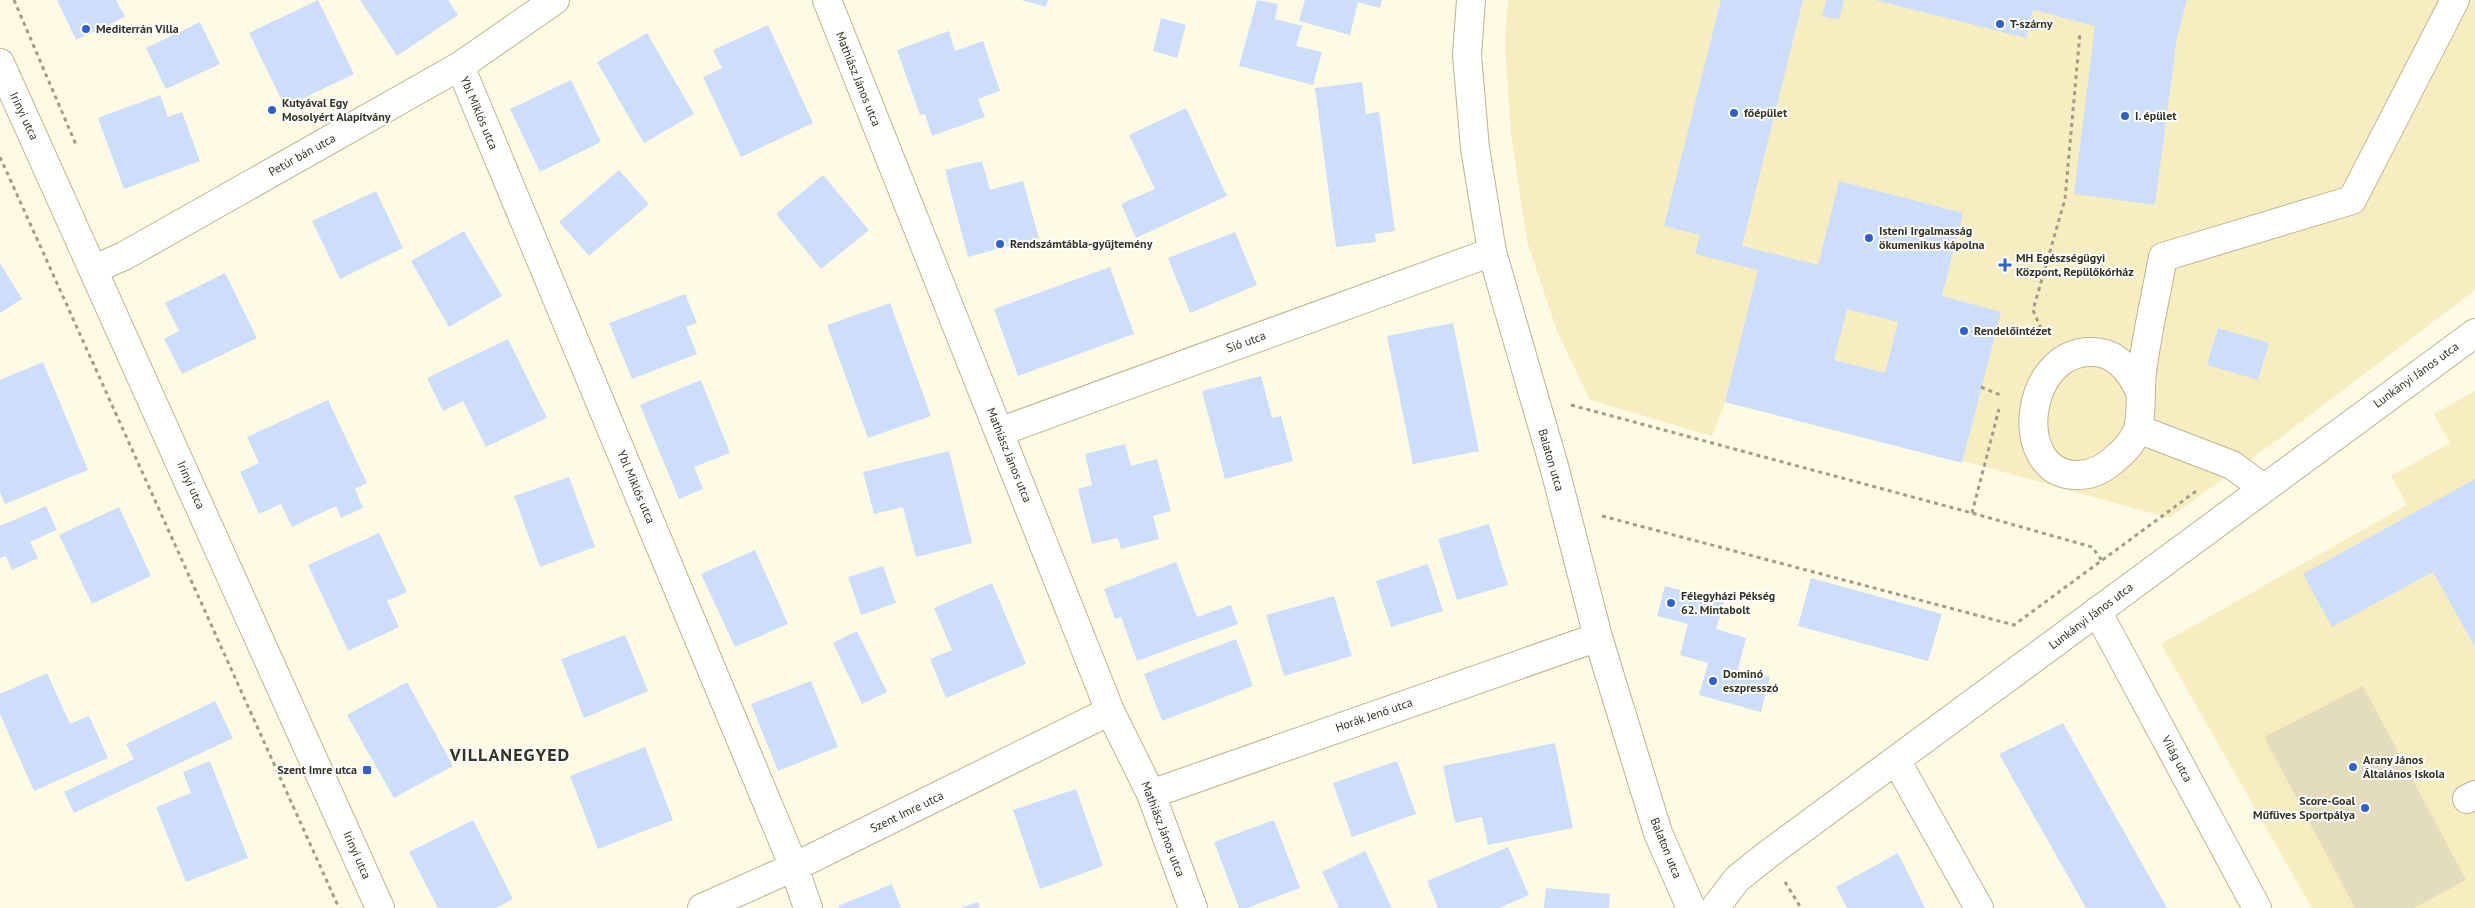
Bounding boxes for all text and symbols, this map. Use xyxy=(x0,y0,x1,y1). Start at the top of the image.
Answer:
place label: T-szárny xyxy=(2010,16,2053,31)
marker: T-szárny xyxy=(1994,18,2006,30)
place label: Mediterrán Villa xyxy=(96,21,179,36)
marker: Mediterrán Villa xyxy=(80,23,92,35)
street label: Mathiász János utca xyxy=(833,29,884,128)
street label: Ybl Miklós utca xyxy=(457,74,502,152)
street label: Irinyi utca xyxy=(7,89,42,142)
place label: Kutyával Egy Mosolyért Alapítvány xyxy=(282,95,391,124)
marker: Kutyával Egy Mosolyért Alapítvány xyxy=(266,104,278,116)
place label: főépület xyxy=(1744,105,1788,120)
marker: főépület xyxy=(1728,107,1740,119)
place label: I. épület xyxy=(2135,108,2177,123)
marker: I. épület xyxy=(2119,110,2131,122)
street label: Petúr bán utca xyxy=(266,130,338,179)
place label: Isteni Irgalmasság ökumenikus kápolna xyxy=(1879,223,1985,252)
marker: Isteni Irgalmasság ökumenikus kápolna xyxy=(1863,232,1875,244)
place label: Rendszámtábla-gyűjtemény xyxy=(1010,236,1153,251)
marker: Rendszámtábla-gyűjtemény xyxy=(994,238,1006,250)
place label: MH Egészségügyi Központ, Repülőkórház xyxy=(2016,250,2134,279)
marker: MH Egészségügyi Központ, Repülőkórház xyxy=(1998,258,2012,272)
place label: Rendelőintézet xyxy=(1974,323,2052,338)
marker: Rendelőintézet xyxy=(1958,325,1970,337)
street label: Sió utca xyxy=(1224,327,1268,356)
street label: Lunkányi János utca xyxy=(2370,339,2461,411)
street label: Mathiász János utca xyxy=(984,405,1035,504)
street label: Balaton utca xyxy=(1535,427,1568,493)
street label: Ybl Miklós utca xyxy=(614,448,659,526)
street label: Irinyi utca xyxy=(174,458,209,511)
street label: Lunkányi János utca xyxy=(2046,579,2136,652)
place label: Félegyházi Pékség 62. Mintabolt xyxy=(1681,588,1775,617)
marker: Félegyházi Pékség 62. Mintabolt xyxy=(1665,597,1677,609)
place label: Dominó eszpresszó xyxy=(1723,666,1779,695)
marker: Dominó eszpresszó xyxy=(1707,675,1719,687)
street label: Horák Jenő utca xyxy=(1333,694,1414,735)
street label: Világ utca xyxy=(2158,732,2196,785)
district label: VILLANEGYED xyxy=(449,743,570,766)
place label: Arany János Általános Iskola xyxy=(2363,752,2445,781)
marker: Arany János Általános Iskola xyxy=(2347,761,2359,773)
place label: Szent Imre utca xyxy=(277,762,357,777)
marker: Szent Imre utca xyxy=(361,764,373,776)
street label: Mathiász János utca xyxy=(1138,779,1189,879)
street label: Szent Imre utca xyxy=(868,787,946,836)
place label: Score-Goal Műfüves Sportpálya xyxy=(2253,793,2355,822)
marker: Score-Goal Műfüves Sportpálya xyxy=(2359,802,2371,814)
street label: Balaton utca xyxy=(1647,815,1685,880)
street label: Irinyi utca xyxy=(340,828,375,881)

